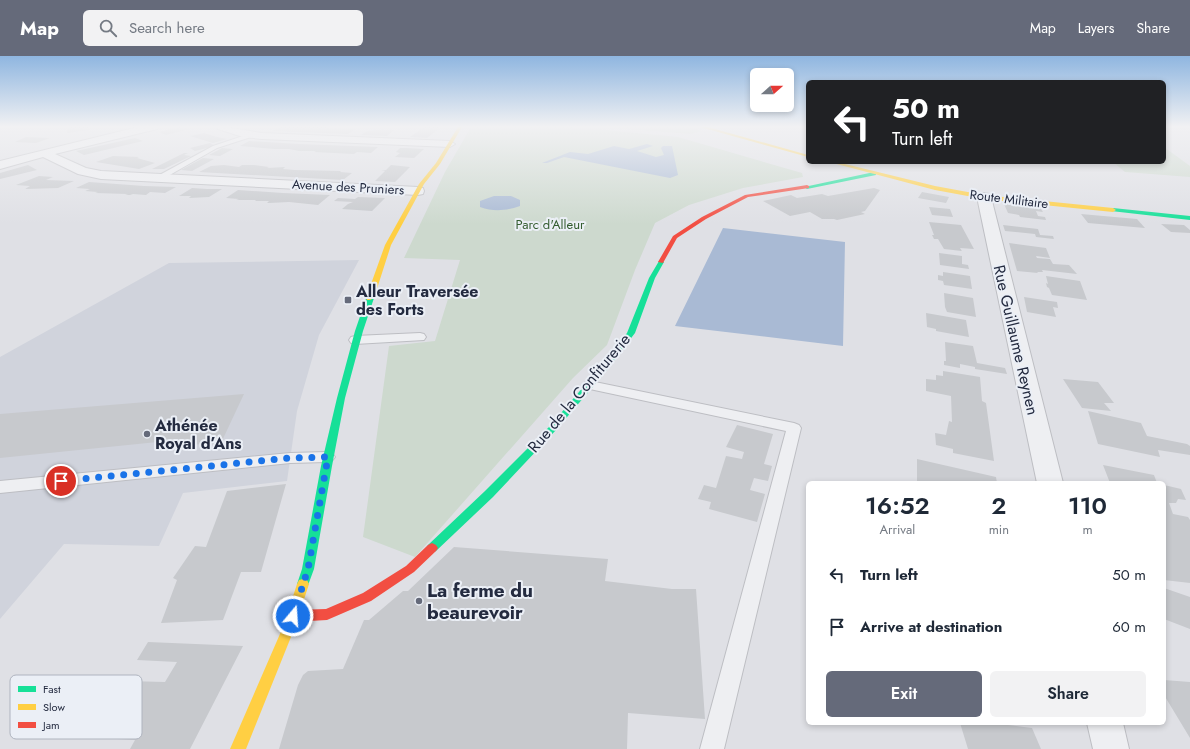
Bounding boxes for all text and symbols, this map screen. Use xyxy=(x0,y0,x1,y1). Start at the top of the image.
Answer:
search box xyxy=(83,10,363,46)
text: Map xyxy=(20,15,59,42)
icon: search xyxy=(97,17,119,39)
text: Search here xyxy=(129,17,205,39)
text: Map xyxy=(1030,18,1056,38)
text: Layers xyxy=(1078,18,1114,38)
text: Share xyxy=(1136,18,1170,38)
north arrow xyxy=(750,68,794,112)
map controls xyxy=(750,68,794,112)
text: 50 m xyxy=(892,88,960,129)
icon: left xyxy=(826,96,878,148)
text: Turn left xyxy=(892,126,952,152)
street label: Avenue des Pruniers xyxy=(291,175,405,199)
street label: Route Militaire xyxy=(969,185,1050,213)
park label: Parc d'Alleur xyxy=(515,215,585,234)
street label: Rue Guillaume Reynen xyxy=(988,263,1044,417)
place label: Alleur Traversée des Forts xyxy=(355,280,479,321)
marker: Alleur Traversée des Forts xyxy=(343,295,353,305)
street label: Rue de la Confiturerie xyxy=(522,328,636,458)
place label: Athénée Royal d’Ans xyxy=(154,414,242,455)
marker: Athénée Royal d’Ans xyxy=(142,429,152,439)
pin xyxy=(44,464,78,498)
icon: arrive xyxy=(50,470,72,492)
text: 16:52 xyxy=(865,488,930,523)
text: 2 xyxy=(991,488,1006,523)
text: 110 xyxy=(1068,488,1107,523)
text: Arrival xyxy=(879,520,915,539)
text: min xyxy=(989,520,1009,539)
text: m xyxy=(1082,520,1093,539)
icon: left xyxy=(826,564,848,586)
text: Turn left xyxy=(860,564,918,586)
text: 50 m xyxy=(1112,564,1146,586)
place label: La ferme du beaurevoir xyxy=(427,577,533,626)
position arrow xyxy=(272,595,314,637)
marker: La ferme du beaurevoir xyxy=(414,596,424,606)
icon: arrive xyxy=(826,616,848,638)
text: Arrive at destination xyxy=(860,616,1002,638)
text: 60 m xyxy=(1112,616,1146,638)
button: Exit xyxy=(826,671,982,717)
button: Share xyxy=(990,671,1146,717)
legend xyxy=(10,675,142,739)
text: Fast xyxy=(43,681,61,697)
text: Slow xyxy=(43,699,65,715)
text: Jam xyxy=(41,717,60,733)

